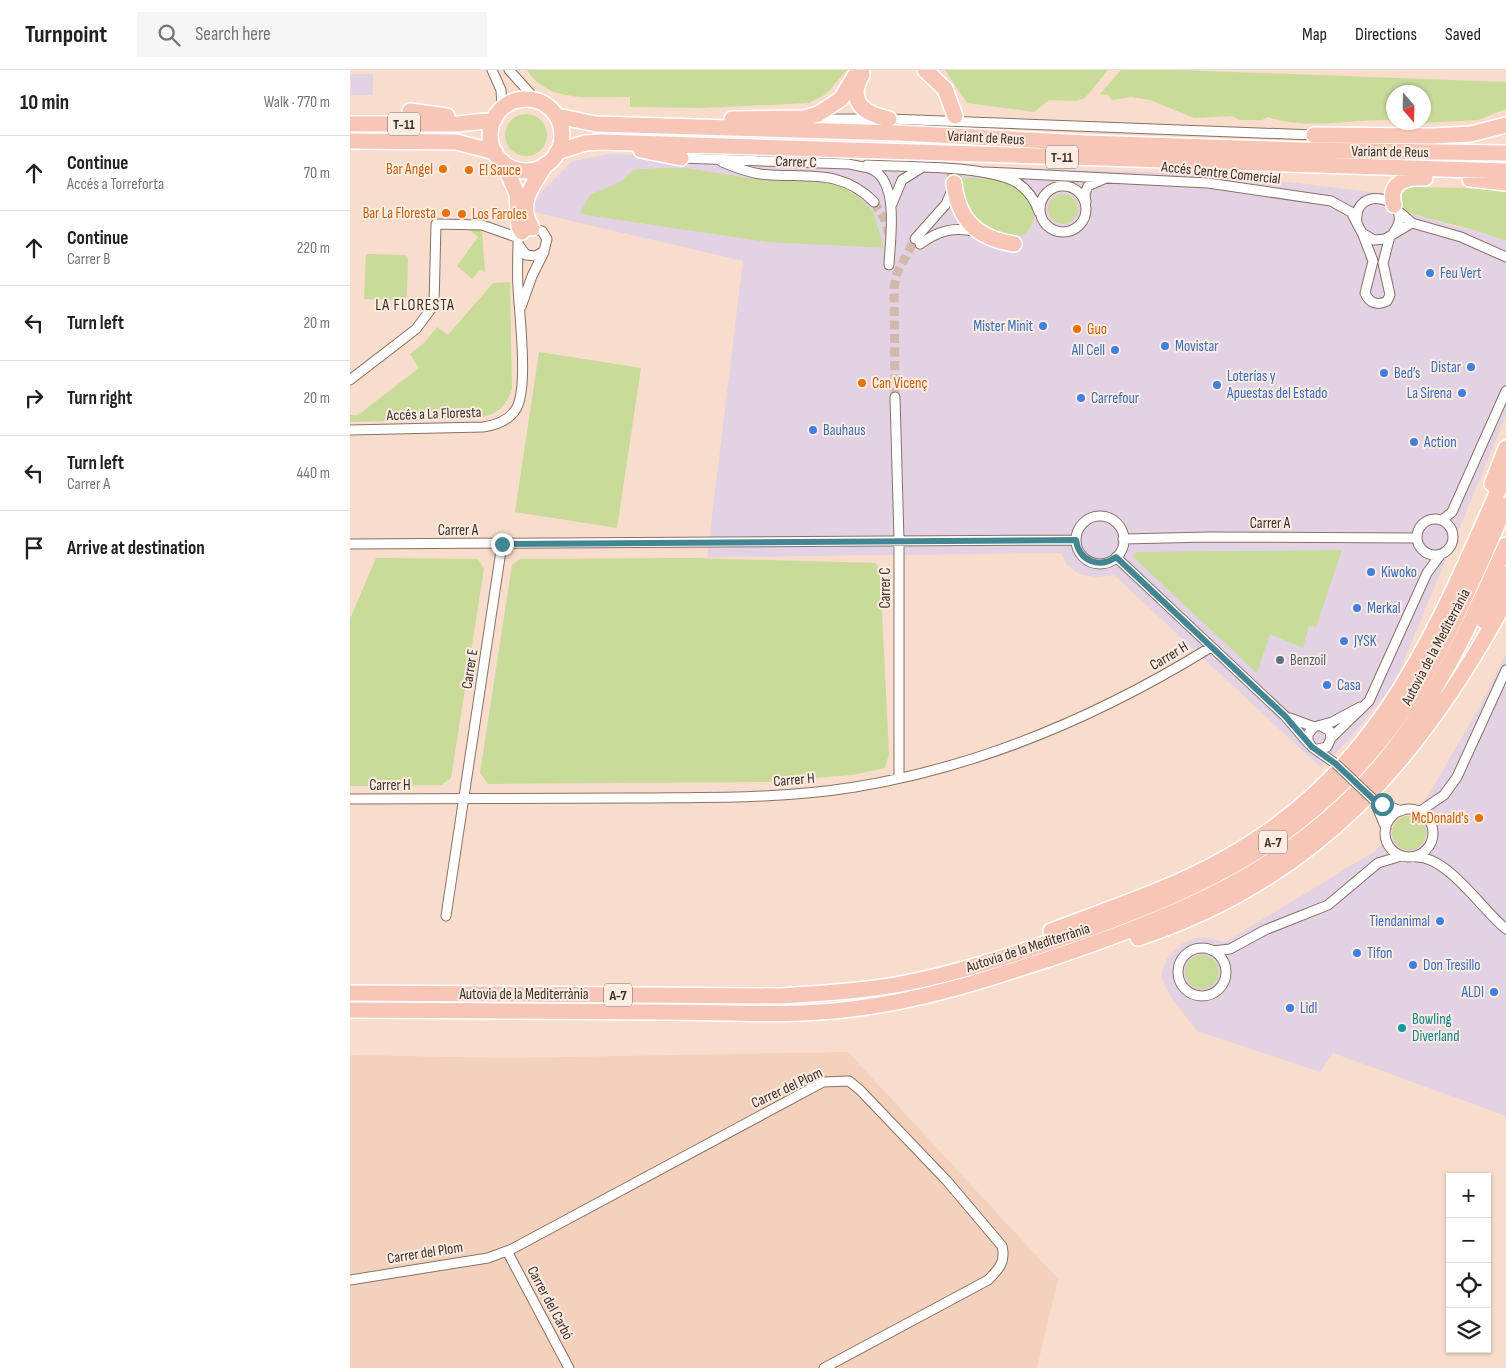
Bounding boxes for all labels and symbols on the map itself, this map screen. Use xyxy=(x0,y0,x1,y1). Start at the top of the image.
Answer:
north arrow xyxy=(1386,85,1431,130)
road number: T-11 xyxy=(388,112,420,136)
street label: Variant de Reus xyxy=(947,126,1025,150)
street label: Variant de Reus xyxy=(1351,142,1429,162)
road number: T-11 xyxy=(1046,145,1078,168)
street label: Carrer C xyxy=(775,152,817,172)
street label: Accés Centre Comercial xyxy=(1160,157,1281,189)
place label: Bar Angel xyxy=(386,160,433,179)
place label: El Sauce xyxy=(479,161,521,180)
marker: Bar Angel xyxy=(437,163,449,175)
marker: El Sauce xyxy=(463,164,475,176)
place label: Bar La Floresta xyxy=(363,204,436,223)
place label: Los Faroles xyxy=(472,205,527,224)
marker: Bar La Floresta xyxy=(440,207,452,219)
marker: Los Faroles xyxy=(456,208,468,220)
place label: Feu Vert xyxy=(1440,264,1482,283)
marker: Feu Vert xyxy=(1424,267,1436,279)
district label: LA FLORESTA xyxy=(375,296,455,315)
place label: Mister Minit xyxy=(973,317,1033,336)
marker: Mister Minit xyxy=(1037,320,1049,332)
place label: Guo xyxy=(1087,320,1107,339)
marker: Guo xyxy=(1071,323,1083,335)
place label: Movistar xyxy=(1175,337,1219,356)
marker: Movistar xyxy=(1159,340,1171,352)
place label: All Cell xyxy=(1071,341,1105,360)
marker: All Cell xyxy=(1109,344,1121,356)
place label: Distar xyxy=(1431,358,1462,377)
marker: Distar xyxy=(1465,361,1477,373)
place label: Bed’s xyxy=(1394,364,1420,383)
place label: Loterías y Apuestas del Estado xyxy=(1226,367,1327,403)
marker: Bed’s xyxy=(1378,367,1390,379)
place label: Can Vicenç xyxy=(872,374,928,393)
marker: Can Vicenç xyxy=(856,377,868,389)
marker: Loterías y Apuestas del Estado xyxy=(1211,379,1223,391)
place label: La Sirena xyxy=(1407,384,1452,403)
marker: La Sirena xyxy=(1456,387,1468,399)
place label: Carrefour xyxy=(1091,389,1140,408)
marker: Carrefour xyxy=(1075,392,1087,404)
street label: Accés a La Floresta xyxy=(385,403,482,425)
place label: Bauhaus xyxy=(823,421,866,440)
marker: Bauhaus xyxy=(807,424,819,436)
place label: Action xyxy=(1423,433,1457,452)
marker: Action xyxy=(1408,436,1420,448)
street label: Carrer A xyxy=(1250,514,1291,533)
street label: Carrer A xyxy=(438,521,479,540)
route end xyxy=(491,533,514,556)
place label: Kiwoko xyxy=(1381,563,1417,582)
marker: Kiwoko xyxy=(1365,566,1377,578)
street label: Carrer C xyxy=(876,567,895,609)
street label: Autovia de la Mediterrània xyxy=(1397,585,1475,709)
place label: Merkal xyxy=(1367,599,1401,618)
marker: Merkal xyxy=(1351,602,1363,614)
place label: JYSK xyxy=(1353,632,1377,651)
marker: JYSK xyxy=(1338,635,1350,647)
street label: Carrer H xyxy=(1146,637,1192,675)
street label: Carrer E xyxy=(457,648,483,690)
place label: Benzoil xyxy=(1290,651,1326,670)
marker: Benzoil xyxy=(1274,654,1286,666)
place label: Casa xyxy=(1337,676,1361,695)
marker: Casa xyxy=(1321,679,1333,691)
street label: Carrer H xyxy=(772,769,816,791)
street label: Carrer H xyxy=(369,776,411,795)
route start xyxy=(1371,793,1394,816)
place label: McDonald's xyxy=(1412,809,1469,828)
marker: McDonald's xyxy=(1473,812,1485,824)
road number: A-7 xyxy=(1259,830,1287,854)
place label: Tiendanimal xyxy=(1369,912,1430,931)
marker: Tiendanimal xyxy=(1434,915,1446,927)
street label: Autovia de la Mediterrània xyxy=(963,919,1093,977)
place label: Tifon xyxy=(1367,944,1393,963)
marker: Tifon xyxy=(1351,947,1363,959)
place label: Don Tresillo xyxy=(1423,956,1480,975)
marker: Don Tresillo xyxy=(1407,959,1419,971)
place label: ALDI xyxy=(1461,983,1484,1002)
road number: A-7 xyxy=(604,984,632,1006)
street label: Autovia de la Mediterrània xyxy=(458,985,589,1004)
marker: ALDI xyxy=(1488,986,1500,998)
place label: Lidl xyxy=(1300,999,1317,1018)
marker: Lidl xyxy=(1284,1002,1296,1014)
place label: Bowling Diverland xyxy=(1412,1010,1459,1046)
marker: Bowling Diverland xyxy=(1396,1022,1408,1034)
street label: Carrer del Plom xyxy=(748,1063,826,1113)
street label: Carrer del Plom xyxy=(386,1238,464,1268)
street label: Carrer del Carbó xyxy=(523,1263,577,1343)

